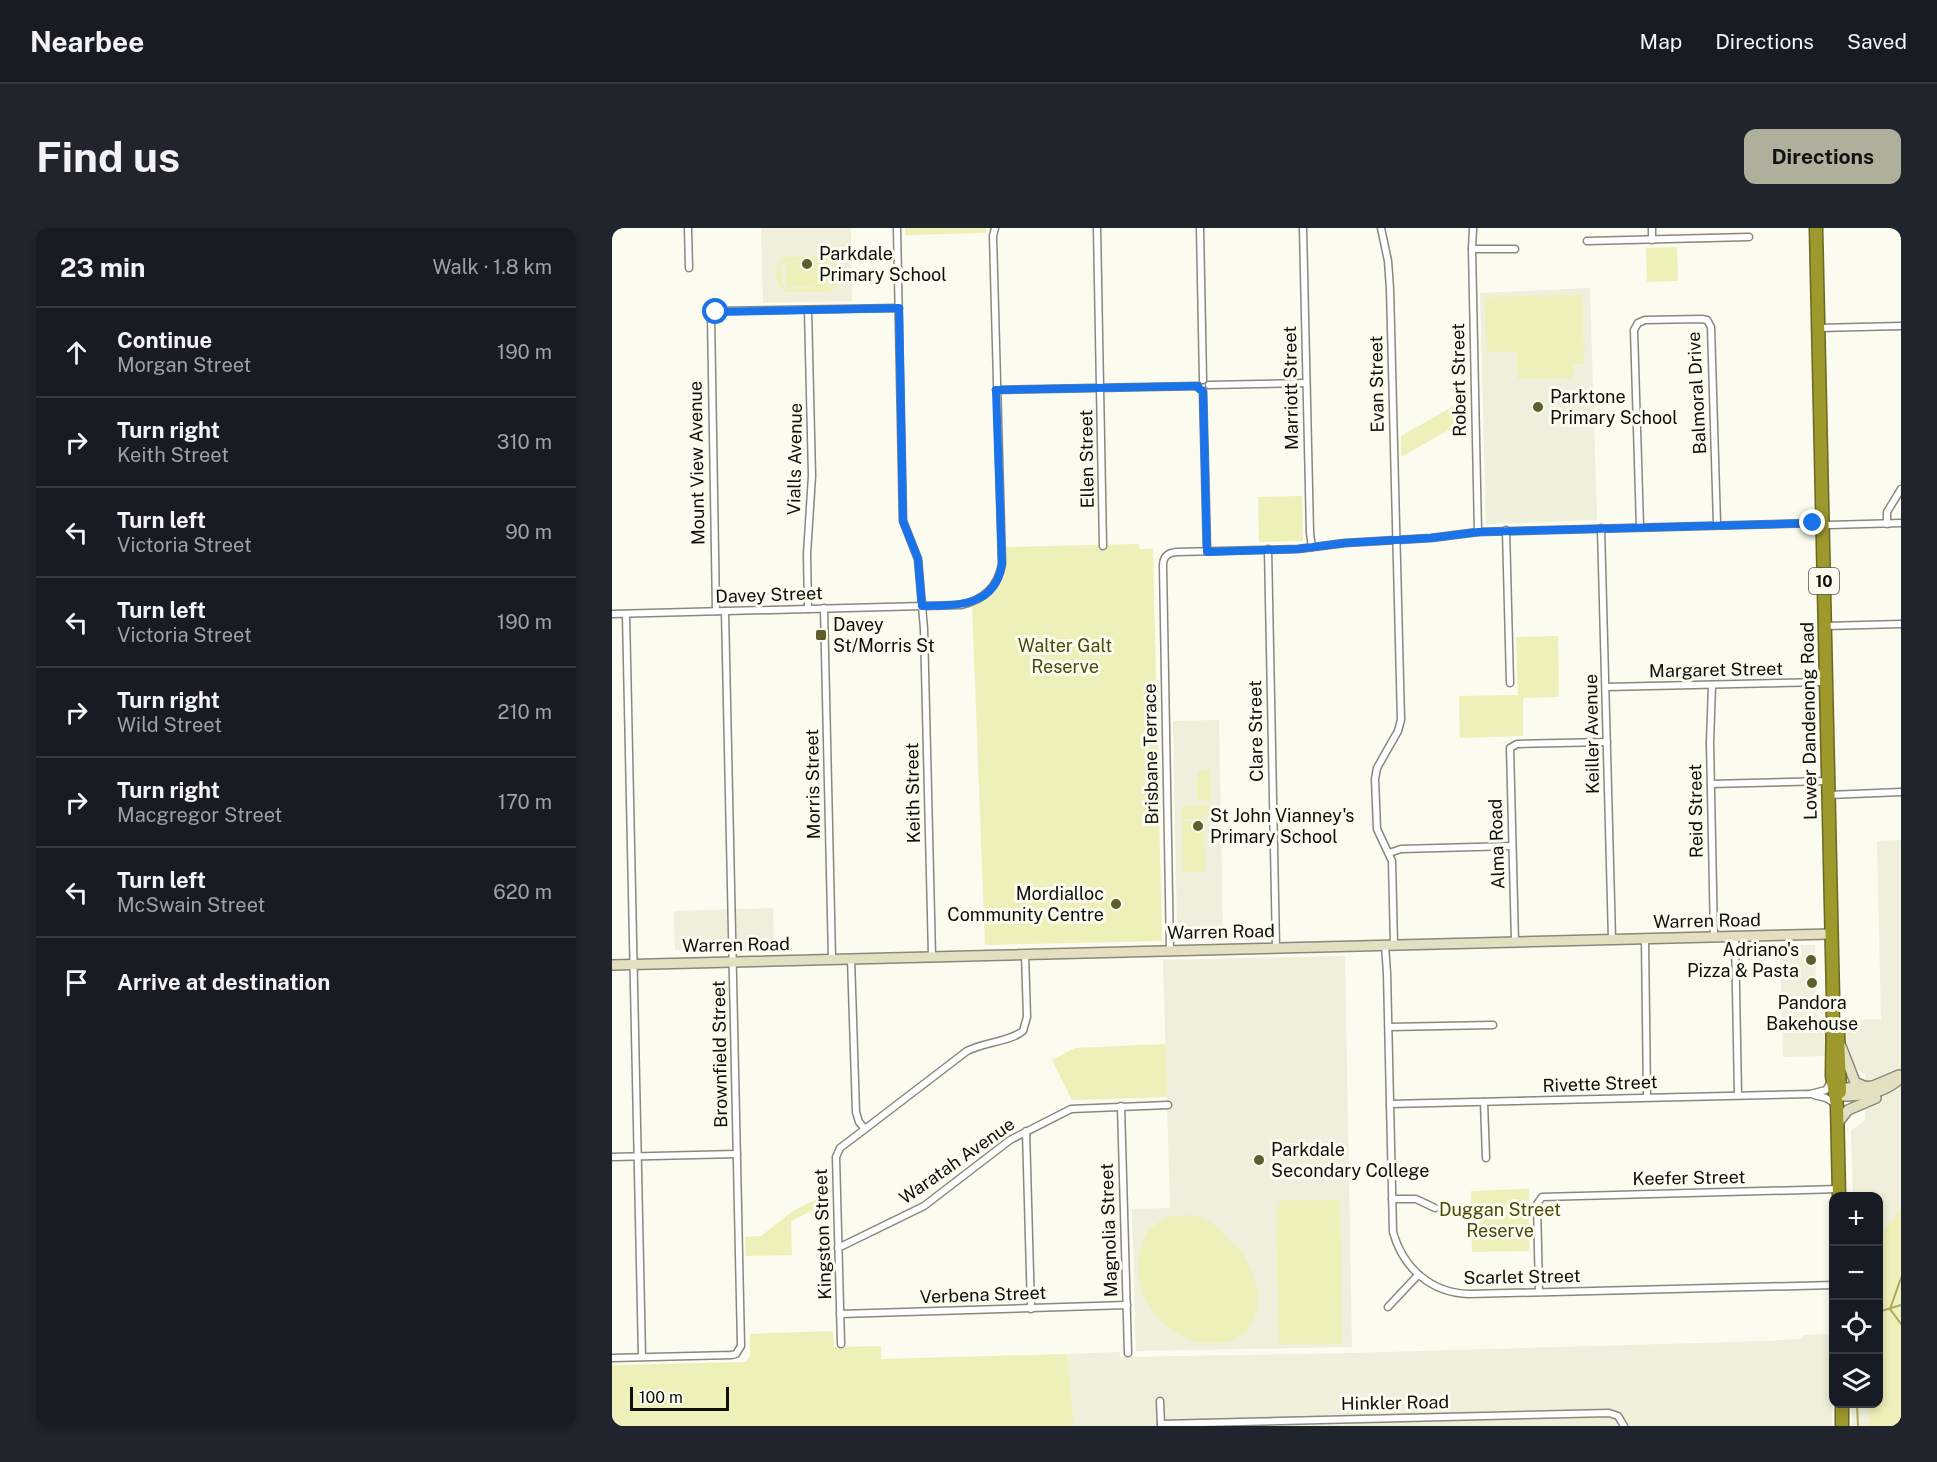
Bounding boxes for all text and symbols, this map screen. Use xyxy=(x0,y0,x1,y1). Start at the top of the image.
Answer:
text: Nearbee xyxy=(30,25,144,58)
text: Map xyxy=(1640,29,1682,54)
text: Directions xyxy=(1715,29,1814,54)
text: Saved xyxy=(1847,29,1907,54)
button: Directions xyxy=(1744,129,1901,184)
text: Find us xyxy=(36,132,180,181)
place label: Parkdale Primary School xyxy=(819,243,947,285)
text: 23 min xyxy=(60,252,145,283)
text: Walk · 1.8 km xyxy=(432,255,552,279)
marker: Parkdale Primary School xyxy=(800,257,814,271)
route start xyxy=(702,298,728,324)
street label: Robert Street xyxy=(1447,323,1470,437)
street label: Marriott Street xyxy=(1279,326,1302,450)
text: Continue xyxy=(117,327,212,353)
street label: Balmoral Drive xyxy=(1683,331,1710,455)
street label: Evan Street xyxy=(1365,335,1388,433)
icon: ahead xyxy=(60,336,93,369)
text: 190 m xyxy=(497,340,552,364)
text: Morgan Street xyxy=(117,353,251,377)
street label: Mount View Avenue xyxy=(685,381,708,545)
place label: Parktone Primary School xyxy=(1550,386,1678,428)
marker: Parktone Primary School xyxy=(1531,400,1545,414)
street label: Vialls Avenue xyxy=(783,403,806,515)
street label: Ellen Street xyxy=(1075,410,1098,509)
text: Turn right xyxy=(117,417,220,443)
icon: right xyxy=(60,426,93,459)
text: 310 m xyxy=(497,430,552,454)
text: Keith Street xyxy=(117,443,229,467)
text: Turn left xyxy=(117,507,206,533)
route end xyxy=(1799,509,1825,535)
icon: left xyxy=(60,516,93,549)
text: 90 m xyxy=(505,520,552,544)
text: Victoria Street xyxy=(117,533,252,557)
road number: 10 xyxy=(1809,568,1839,594)
street label: Davey Street xyxy=(715,582,823,607)
text: Turn left xyxy=(117,597,206,623)
icon: left xyxy=(60,606,93,639)
text: 190 m xyxy=(497,610,552,634)
place label: Davey St/Morris St xyxy=(833,614,935,656)
street label: Lower Dandenong Road xyxy=(1796,622,1821,820)
text: Victoria Street xyxy=(117,623,252,647)
marker: Davey St/Morris St xyxy=(814,628,828,642)
park label: Walter Galt Reserve xyxy=(1018,635,1112,677)
street label: Margaret Street xyxy=(1649,658,1783,681)
street label: Keiller Avenue xyxy=(1580,674,1603,794)
street label: Clare Street xyxy=(1244,680,1267,782)
street label: Brisbane Terrace xyxy=(1139,683,1162,825)
text: Turn right xyxy=(117,687,220,713)
icon: right xyxy=(60,696,93,729)
text: 210 m xyxy=(498,700,552,724)
text: Wild Street xyxy=(117,713,222,737)
street label: Morris Street xyxy=(801,729,824,839)
street label: Keith Street xyxy=(901,742,924,844)
street label: Reid Street xyxy=(1684,764,1707,858)
text: Turn right xyxy=(117,777,220,803)
icon: right xyxy=(60,786,93,819)
text: 170 m xyxy=(498,790,552,814)
street label: Alma Road xyxy=(1484,798,1509,890)
text: Macgregor Street xyxy=(117,803,282,827)
place label: St John Vianney's Primary School xyxy=(1210,805,1354,847)
marker: St John Vianney's Primary School xyxy=(1191,819,1205,833)
text: Turn left xyxy=(117,867,206,893)
icon: left xyxy=(60,876,93,909)
text: 620 m xyxy=(493,880,552,904)
place label: Mordialloc Community Centre xyxy=(947,883,1104,925)
text: McSwain Street xyxy=(117,893,265,917)
marker: Mordialloc Community Centre xyxy=(1109,897,1123,911)
street label: Warren Road xyxy=(1653,909,1761,932)
street label: Warren Road xyxy=(1167,920,1275,943)
street label: Warren Road xyxy=(682,933,790,956)
place label: Adriano's Pizza & Pasta xyxy=(1687,939,1799,981)
marker: Adriano's Pizza & Pasta xyxy=(1804,953,1818,967)
icon: arrive xyxy=(60,966,93,999)
text: Arrive at destination xyxy=(117,969,330,995)
marker: Pandora Bakehouse xyxy=(1805,976,1819,990)
street label: Brownfield Street xyxy=(708,980,731,1128)
place label: Pandora Bakehouse xyxy=(1766,992,1858,1034)
street label: Rivette Street xyxy=(1542,1071,1658,1096)
street label: Waratah Avenue xyxy=(895,1113,1018,1208)
place label: Parkdale Secondary College xyxy=(1271,1139,1429,1181)
marker: Parkdale Secondary College xyxy=(1252,1153,1266,1167)
street label: Magnolia Street xyxy=(1096,1163,1121,1298)
street label: Keefer Street xyxy=(1632,1166,1746,1189)
street label: Kingston Street xyxy=(810,1168,835,1300)
map controls xyxy=(1829,1192,1883,1408)
button: + xyxy=(1829,1192,1883,1246)
park label: Duggan Street Reserve xyxy=(1439,1199,1561,1241)
button: − xyxy=(1829,1246,1883,1300)
street label: Scarlet Street xyxy=(1463,1265,1581,1288)
street label: Verbena Street xyxy=(919,1282,1047,1307)
button: locate xyxy=(1829,1300,1883,1354)
button: layers xyxy=(1829,1354,1883,1408)
scale bar xyxy=(630,1384,729,1412)
text: 100 m xyxy=(639,1388,683,1407)
street label: Hinkler Road xyxy=(1341,1391,1449,1414)

